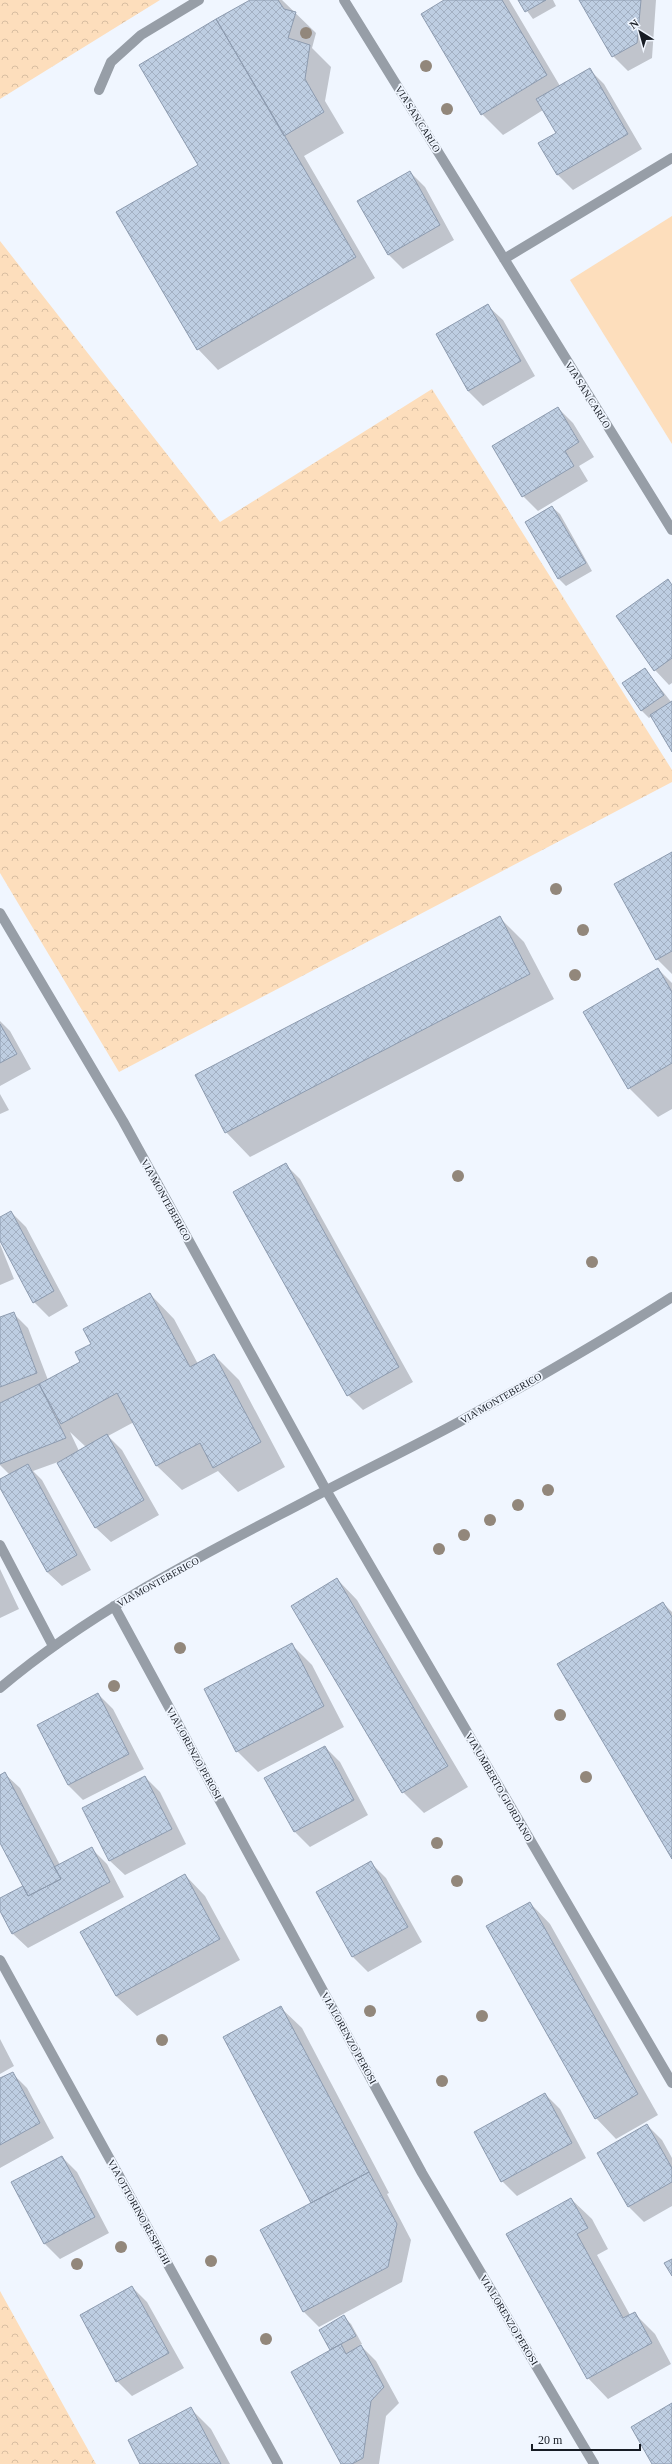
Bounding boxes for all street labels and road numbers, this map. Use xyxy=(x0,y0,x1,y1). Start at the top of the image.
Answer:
street label: VIA SAN CARLO xyxy=(393,84,443,154)
street label: VIA SAN CARLO xyxy=(563,360,613,430)
street label: VIA MONTEBERICO xyxy=(139,1157,193,1243)
street label: VIA MONTEBERICO xyxy=(458,1370,544,1426)
street label: VIA MONTEBERICO xyxy=(115,1555,201,1609)
street label: VIA LORENZO PEROSI xyxy=(164,1705,224,1801)
street label: VIA UMBERTO GIORDANO xyxy=(463,1731,535,1843)
street label: VIA LORENZO PEROSI xyxy=(319,1990,379,2086)
street label: VIA OTTORINO RESPIGHI xyxy=(106,2158,172,2266)
street label: VIA LORENZO PEROSI xyxy=(478,2273,540,2367)

